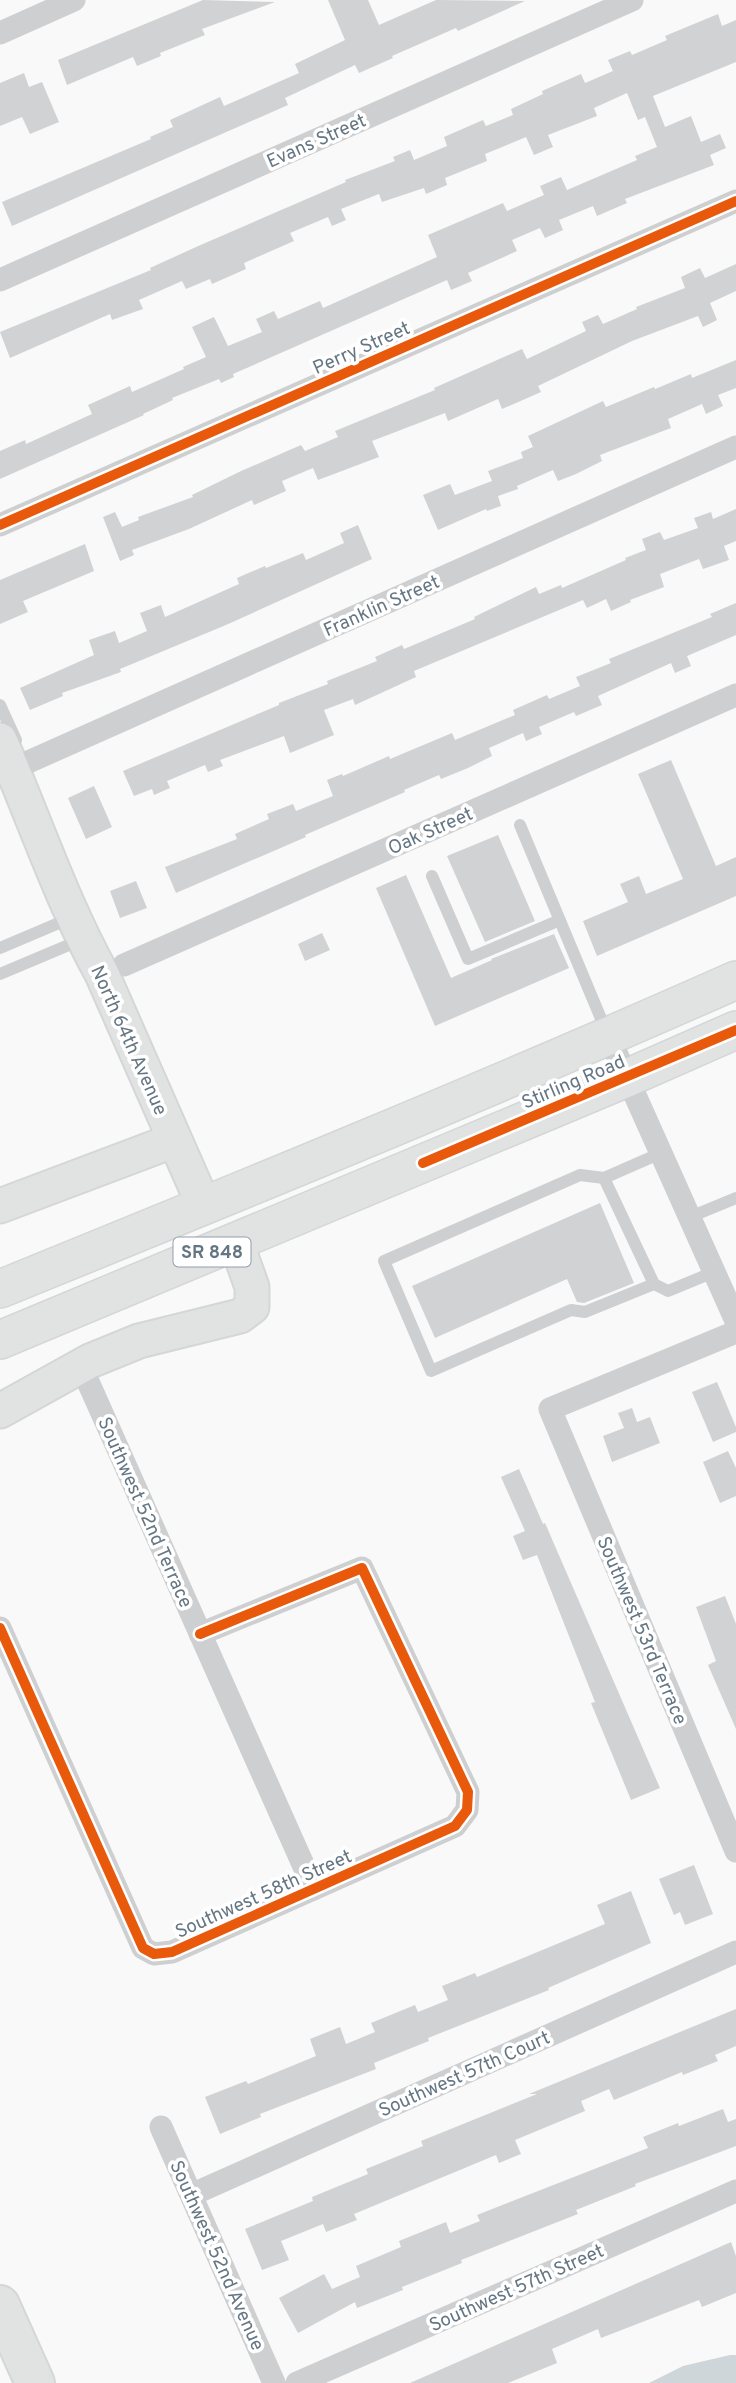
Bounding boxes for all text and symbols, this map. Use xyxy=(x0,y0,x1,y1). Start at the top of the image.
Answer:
street label: Evans Street xyxy=(263,109,370,174)
street label: Perry Street xyxy=(309,317,414,381)
street label: Franklin Street xyxy=(320,571,444,643)
street label: Oak Street xyxy=(385,802,477,861)
street label: North 64th Avenue xyxy=(84,962,172,1119)
street label: Stirling Road xyxy=(518,1050,629,1115)
road number: SR 848 xyxy=(174,1238,250,1266)
street label: Southwest 52nd Terrace xyxy=(91,1414,197,1612)
street label: Southwest 53rd Terrace xyxy=(591,1533,692,1729)
street label: Southwest 58th Street xyxy=(172,1845,356,1945)
street label: Southwest 57th Court xyxy=(375,2026,554,2123)
street label: Southwest 52nd Avenue xyxy=(163,2157,269,2355)
street label: Southwest 57th Street xyxy=(426,2239,608,2338)

